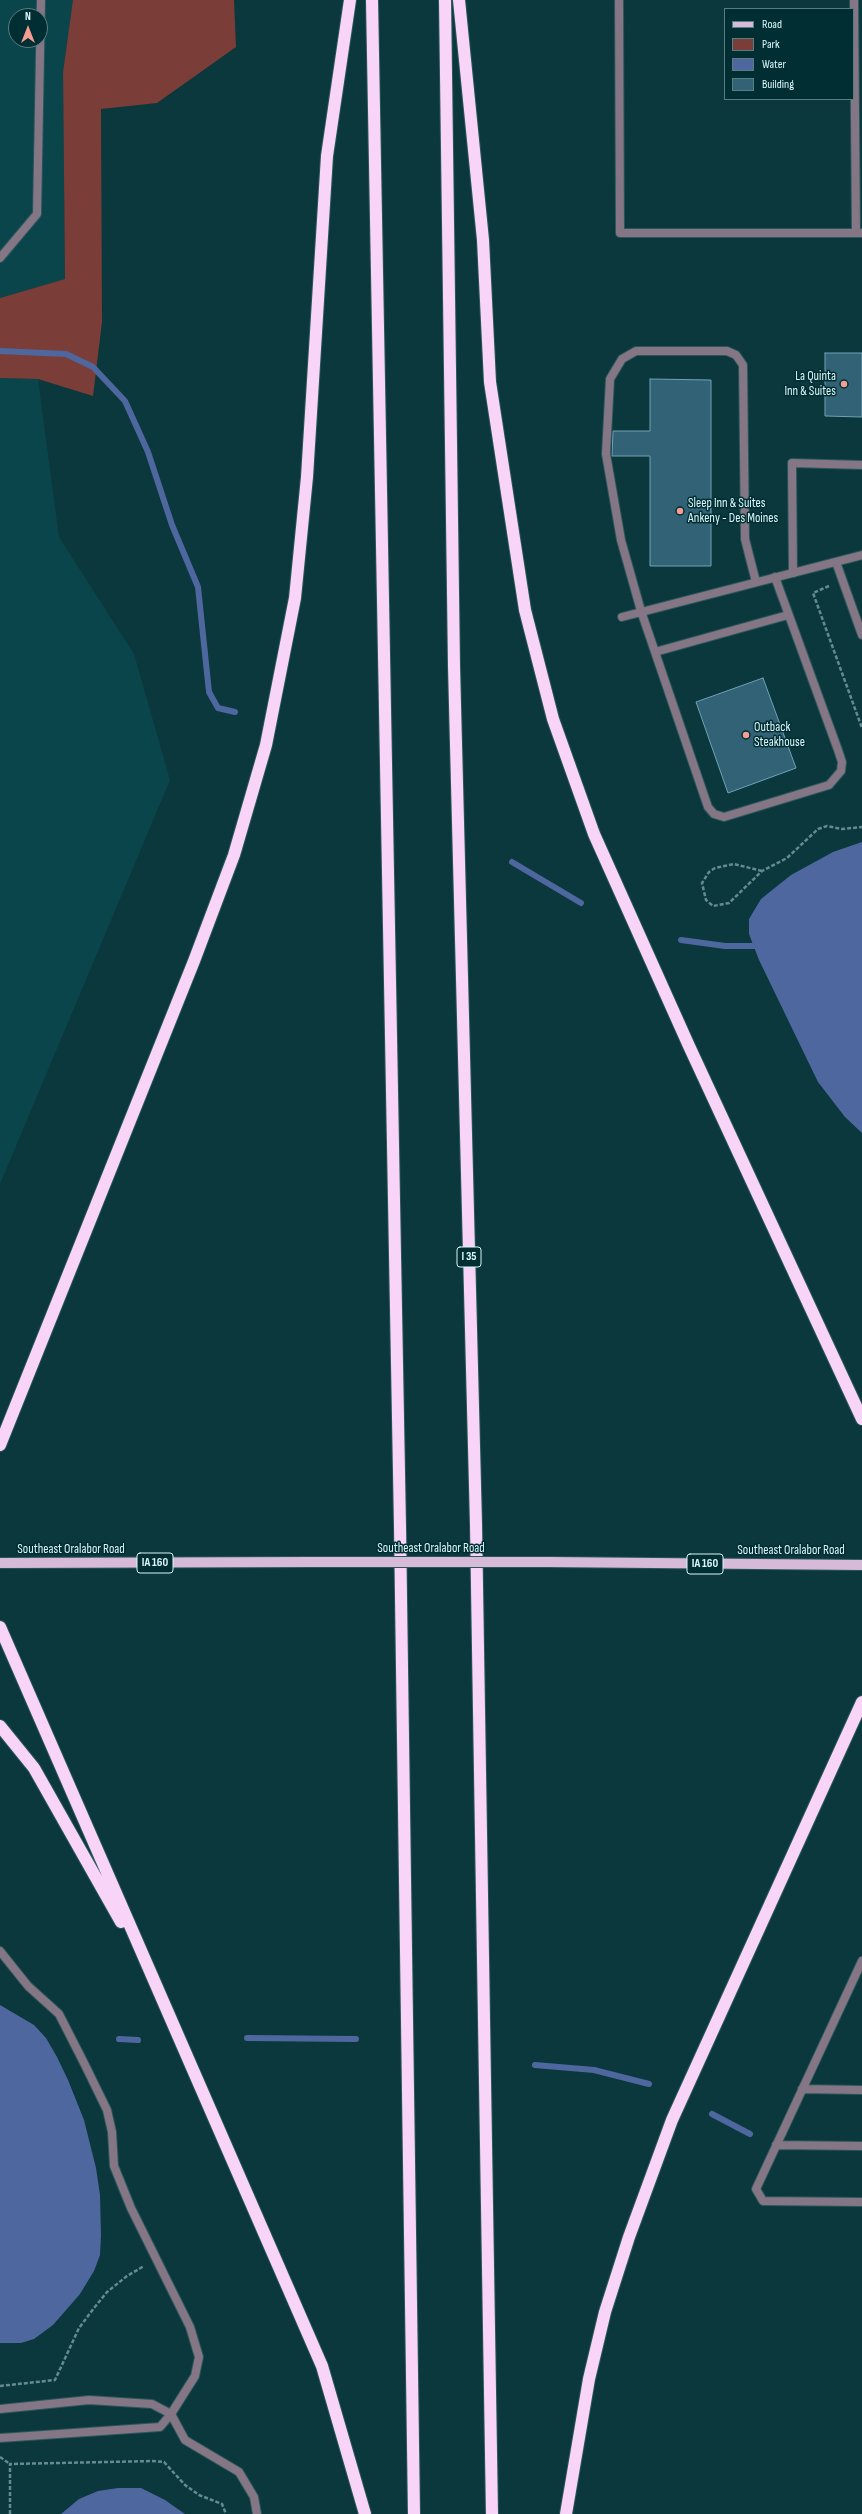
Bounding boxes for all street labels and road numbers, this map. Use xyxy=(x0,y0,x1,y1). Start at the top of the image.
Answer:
road number: I 35 xyxy=(457,1247,481,1267)
street label: Southeast Oralabor Road xyxy=(377,1541,485,1557)
street label: Southeast Oralabor Road xyxy=(17,1542,125,1558)
street label: Southeast Oralabor Road xyxy=(737,1543,845,1559)
road number: IA 160 xyxy=(137,1553,173,1573)
road number: IA 160 xyxy=(687,1554,723,1574)

